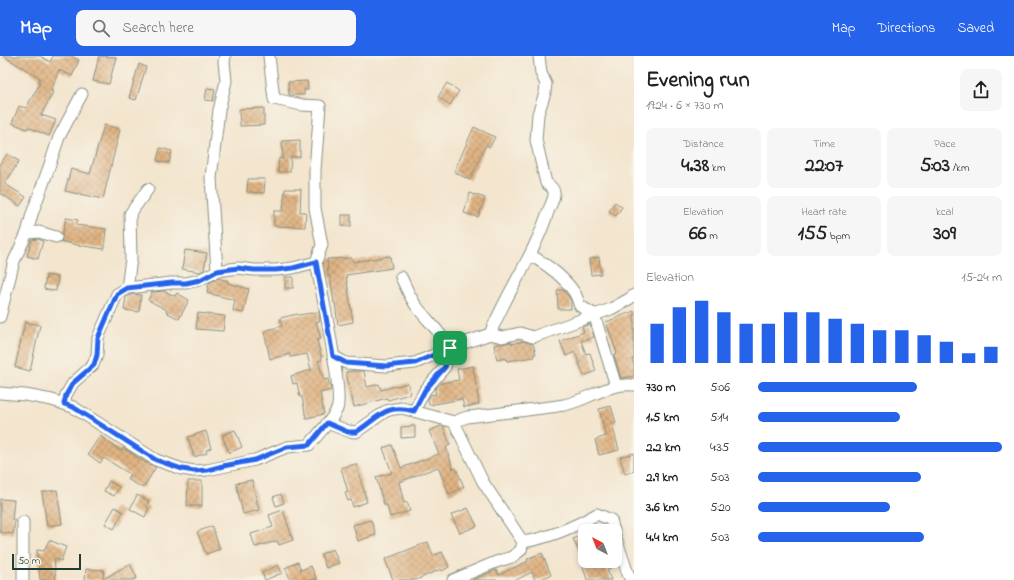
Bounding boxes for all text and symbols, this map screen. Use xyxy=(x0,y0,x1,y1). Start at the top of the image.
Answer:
search box xyxy=(76,10,356,46)
text: Map xyxy=(20,15,52,42)
icon: search xyxy=(90,17,112,39)
text: Search here xyxy=(122,17,194,39)
text: Map xyxy=(832,18,855,39)
text: Directions xyxy=(877,18,935,39)
text: Saved xyxy=(957,18,994,39)
text: Evening run xyxy=(646,65,750,97)
button: share xyxy=(960,69,1002,111)
text: 19:24 · 6 × 730 m xyxy=(646,96,724,115)
text: Distance xyxy=(683,136,724,152)
text: Time xyxy=(813,136,835,152)
text: Pace xyxy=(934,136,955,152)
text: 4.38 xyxy=(681,152,709,181)
text: 22:07 xyxy=(805,152,843,181)
text: 5:03 xyxy=(920,152,950,181)
text: km xyxy=(709,160,725,176)
text: /km xyxy=(950,160,969,176)
text: Elevation xyxy=(683,204,724,220)
text: Heart rate xyxy=(801,204,847,220)
text: kcal xyxy=(936,204,953,220)
text: 66 xyxy=(689,220,706,249)
text: 155 xyxy=(798,220,827,249)
text: 309 xyxy=(933,220,956,249)
text: m xyxy=(706,228,718,244)
text: bpm xyxy=(827,228,850,244)
text: Elevation xyxy=(646,268,694,287)
text: 15–24 m xyxy=(962,268,1002,287)
pin xyxy=(433,331,467,365)
icon: arrive xyxy=(439,337,461,359)
text: 730 m xyxy=(646,378,676,397)
text: 5:06 xyxy=(710,378,730,397)
text: 1.5 km xyxy=(646,408,679,427)
text: 5:14 xyxy=(710,408,728,427)
text: 2.2 km xyxy=(646,438,681,457)
text: 4:35 xyxy=(710,438,729,457)
text: 2.9 km xyxy=(646,468,678,487)
text: 5:03 xyxy=(710,468,730,487)
text: 3.6 km xyxy=(646,498,679,517)
text: 5:20 xyxy=(710,498,731,517)
north arrow xyxy=(578,524,622,568)
map controls xyxy=(578,524,622,568)
text: 4.4 km xyxy=(646,528,678,547)
text: 5:03 xyxy=(710,528,730,547)
scale bar xyxy=(12,552,81,571)
text: 50 m xyxy=(18,553,40,569)

